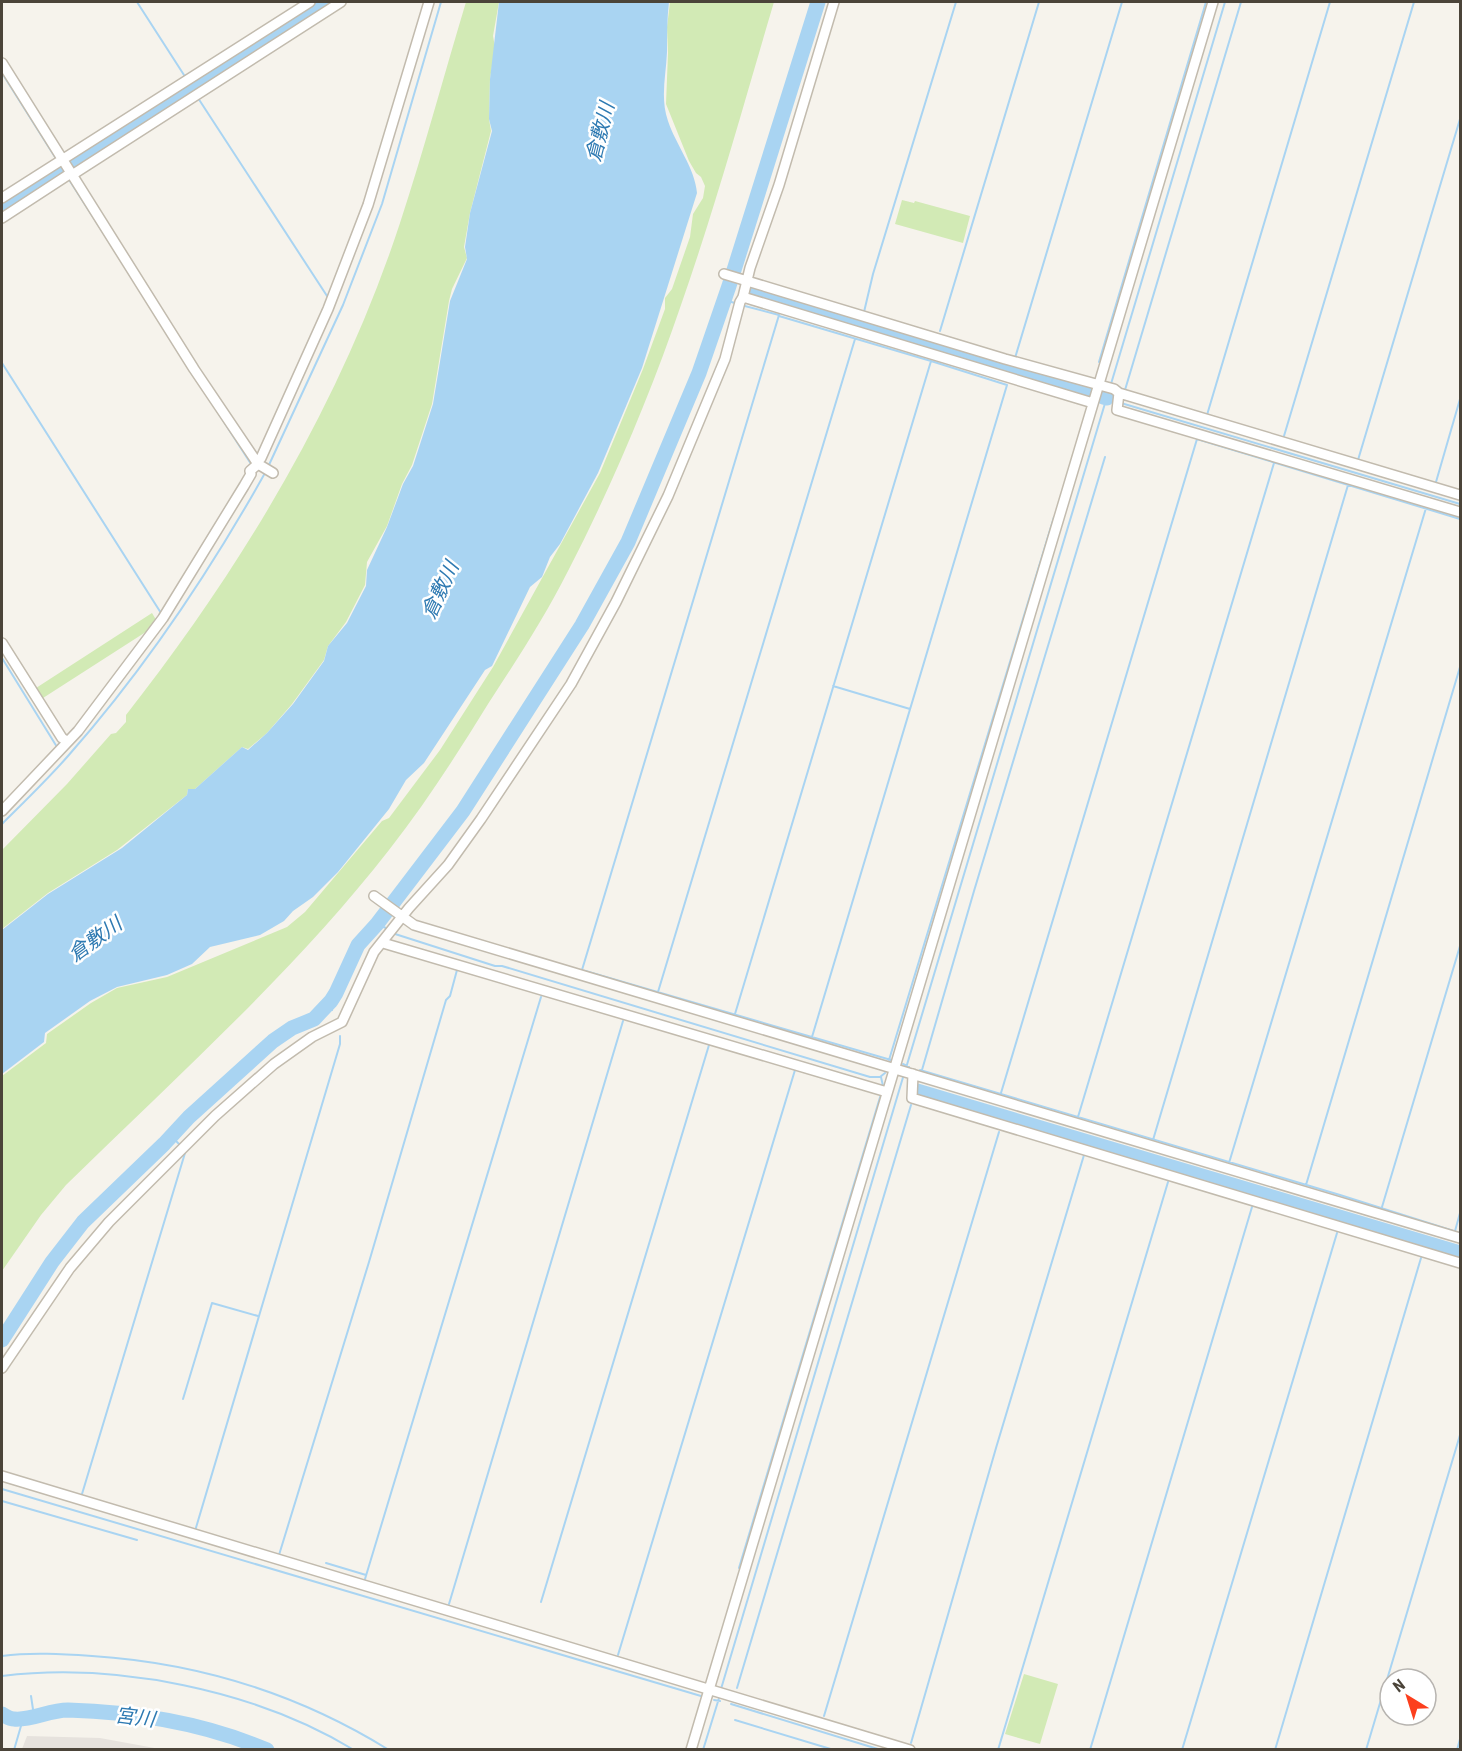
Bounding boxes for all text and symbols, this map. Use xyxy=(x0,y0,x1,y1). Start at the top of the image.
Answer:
water label: 倉敷川 xyxy=(581,98,619,164)
water label: 倉敷川 xyxy=(416,556,464,622)
water label: 倉敷川 xyxy=(64,910,128,966)
north arrow xyxy=(1378,1667,1438,1727)
text: N xyxy=(1389,1675,1409,1696)
water label: 宮川 xyxy=(114,1703,158,1732)

